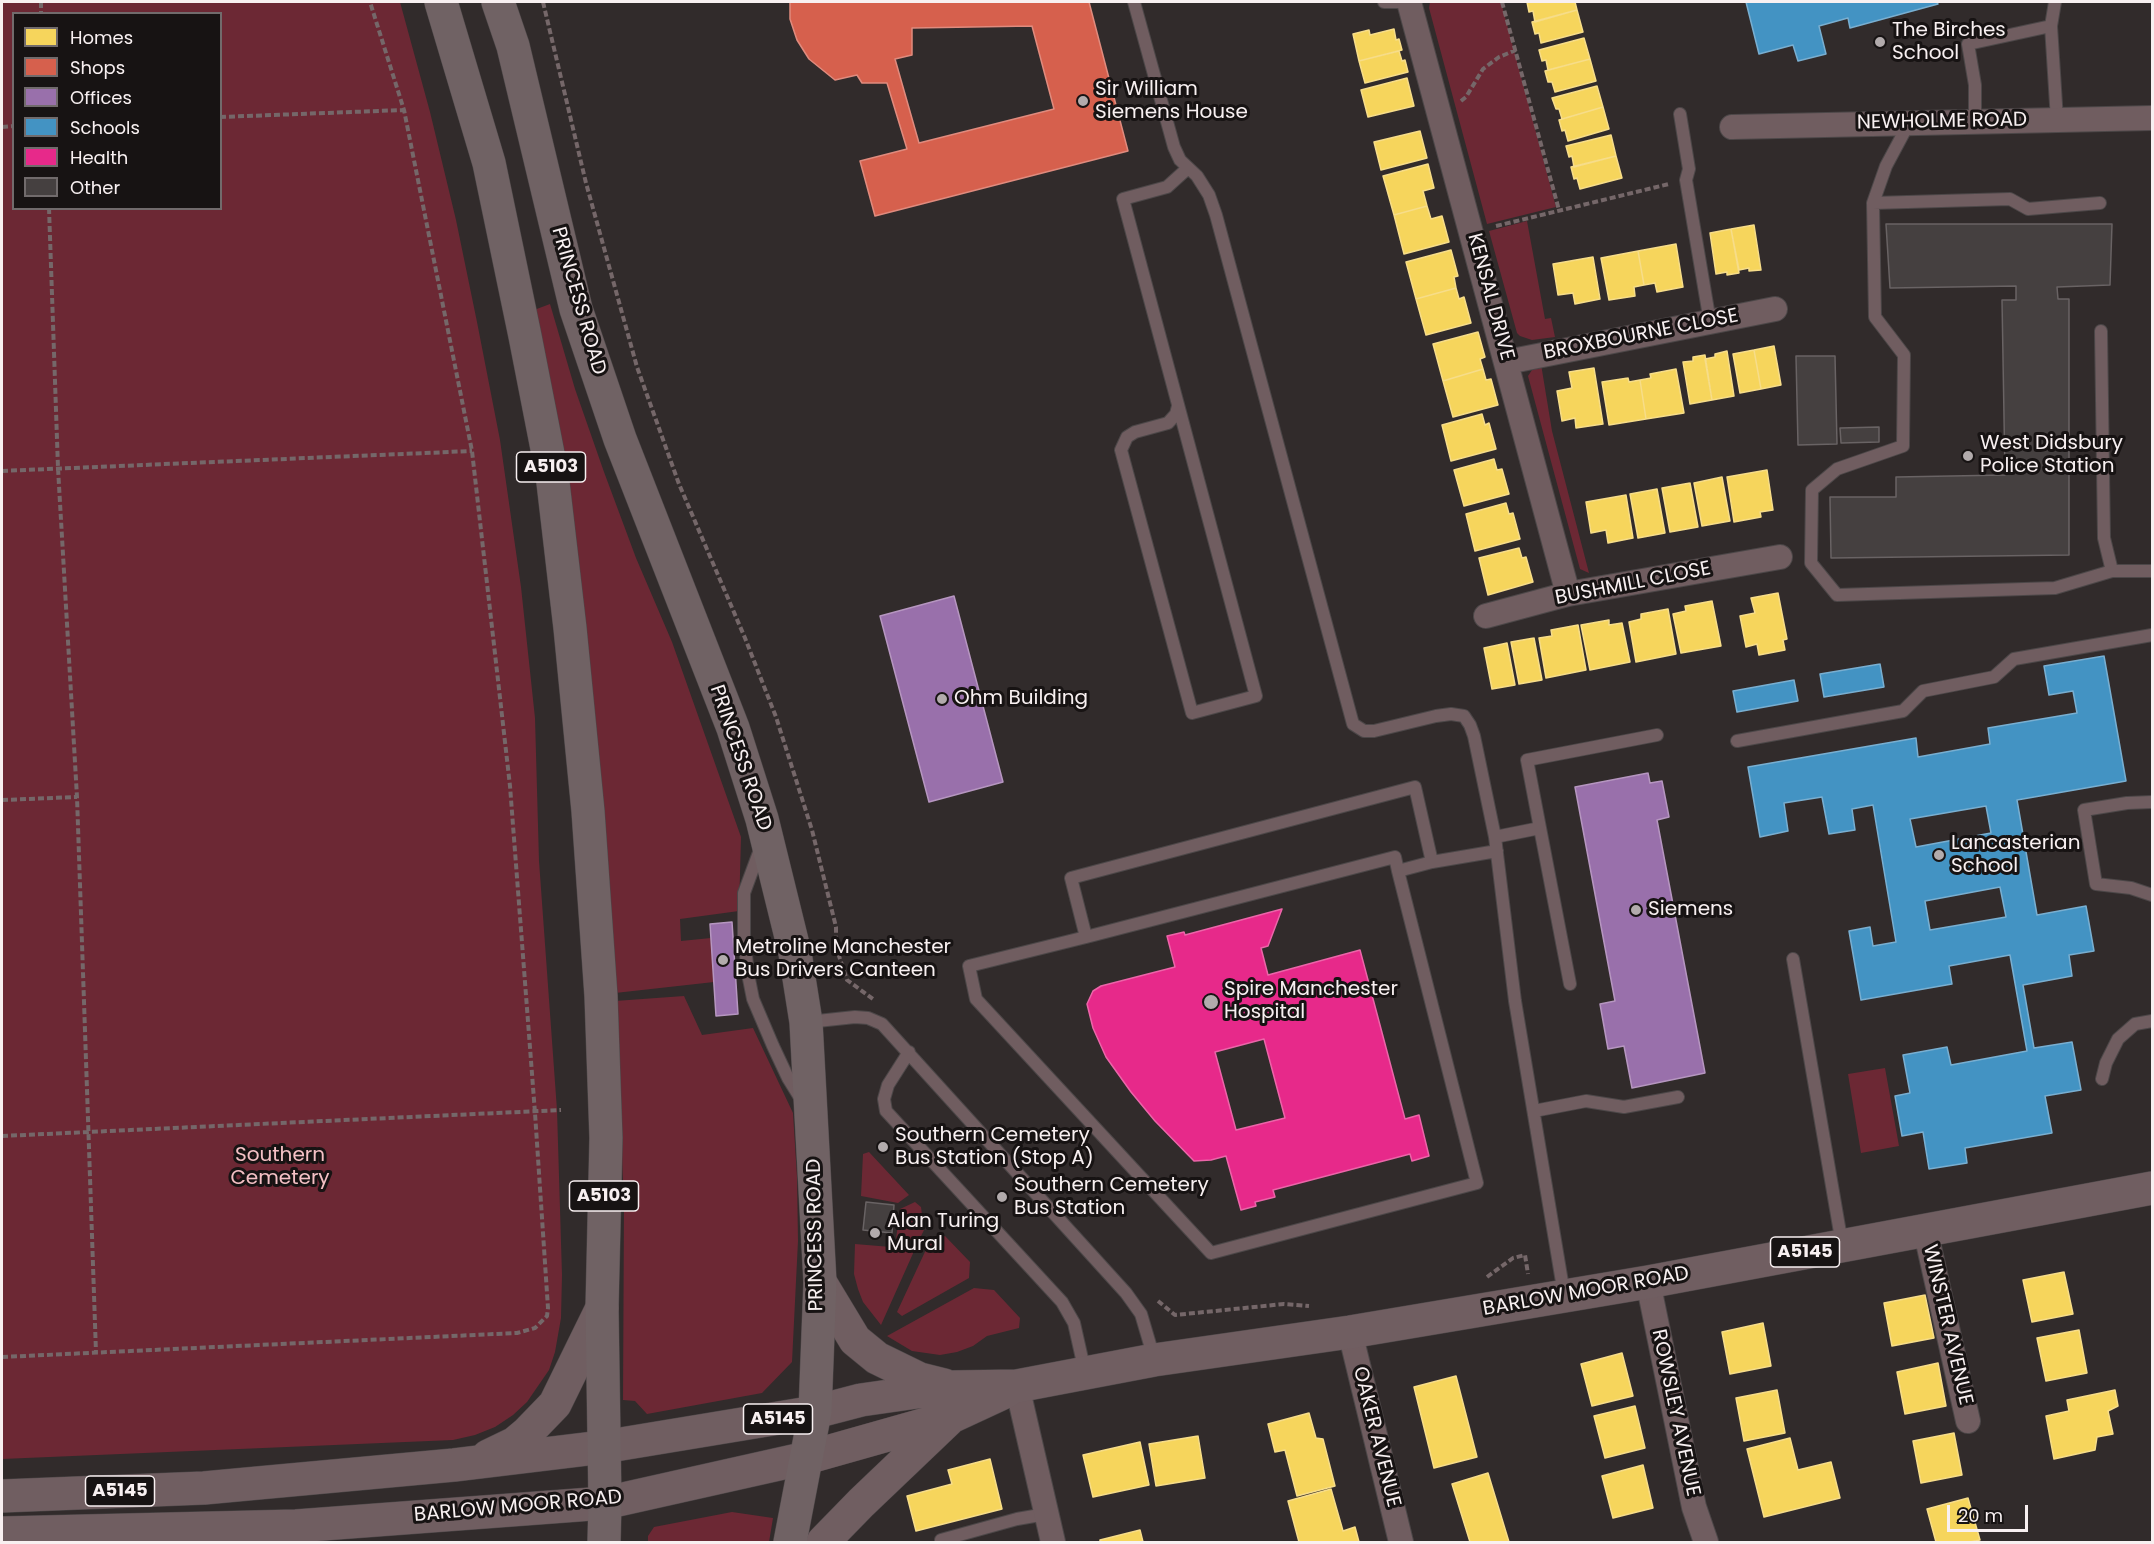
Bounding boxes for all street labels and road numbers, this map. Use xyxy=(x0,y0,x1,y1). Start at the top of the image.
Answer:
street label: NEWHOLME ROAD xyxy=(1857,109,2027,135)
street label: PRINCESS ROAD xyxy=(545,224,611,378)
street label: KENSAL DRIVE xyxy=(1462,231,1518,363)
street label: BROXBOURNE CLOSE xyxy=(1542,304,1740,366)
road number: A5103 xyxy=(516,452,586,482)
street label: BUSHMILL CLOSE xyxy=(1553,557,1713,611)
street label: PRINCESS ROAD xyxy=(704,682,776,834)
street label: PRINCESS ROAD xyxy=(803,1158,829,1312)
road number: A5103 xyxy=(570,1181,638,1211)
road number: A5145 xyxy=(1770,1237,1840,1267)
street label: WINSTER AVENUE xyxy=(1917,1242,1977,1408)
street label: BARLOW MOOR ROAD xyxy=(1481,1262,1691,1322)
street label: ROWSLEY AVENUE xyxy=(1646,1327,1704,1499)
street label: OAKER AVENUE xyxy=(1347,1364,1405,1510)
road number: A5145 xyxy=(744,1404,812,1434)
road number: A5145 xyxy=(86,1476,154,1506)
street label: BARLOW MOOR ROAD xyxy=(413,1486,623,1528)

